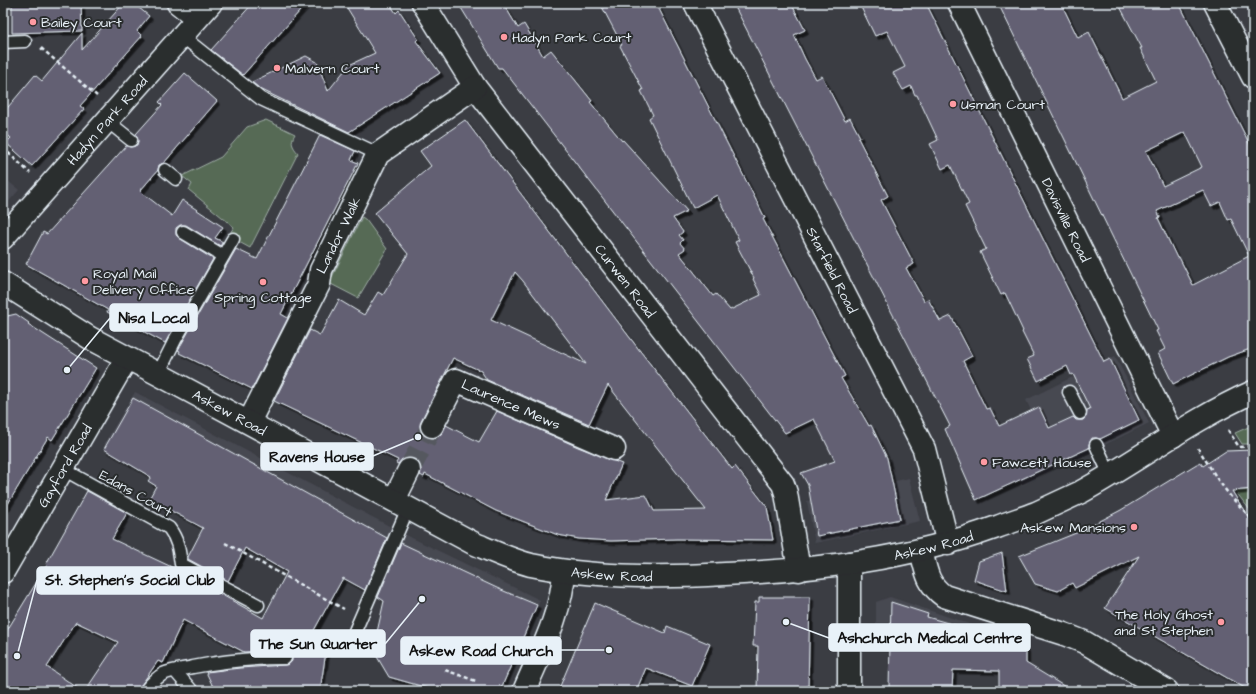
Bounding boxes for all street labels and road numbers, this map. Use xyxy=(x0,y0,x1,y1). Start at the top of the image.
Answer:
street label: Hadyn Park Road xyxy=(63,72,153,170)
street label: Davisville Road xyxy=(1036,175,1095,266)
street label: Landor Walk xyxy=(312,193,367,277)
street label: Starfield Road xyxy=(801,224,862,317)
street label: Curwen Road xyxy=(590,240,660,322)
street label: Laurence Mews xyxy=(458,375,563,435)
street label: Askew Road xyxy=(188,385,270,441)
street label: Gayford Road xyxy=(33,421,98,511)
street label: Edans Court xyxy=(95,466,176,522)
street label: Askew Road xyxy=(892,527,976,566)
street label: Askew Road xyxy=(570,563,653,587)

